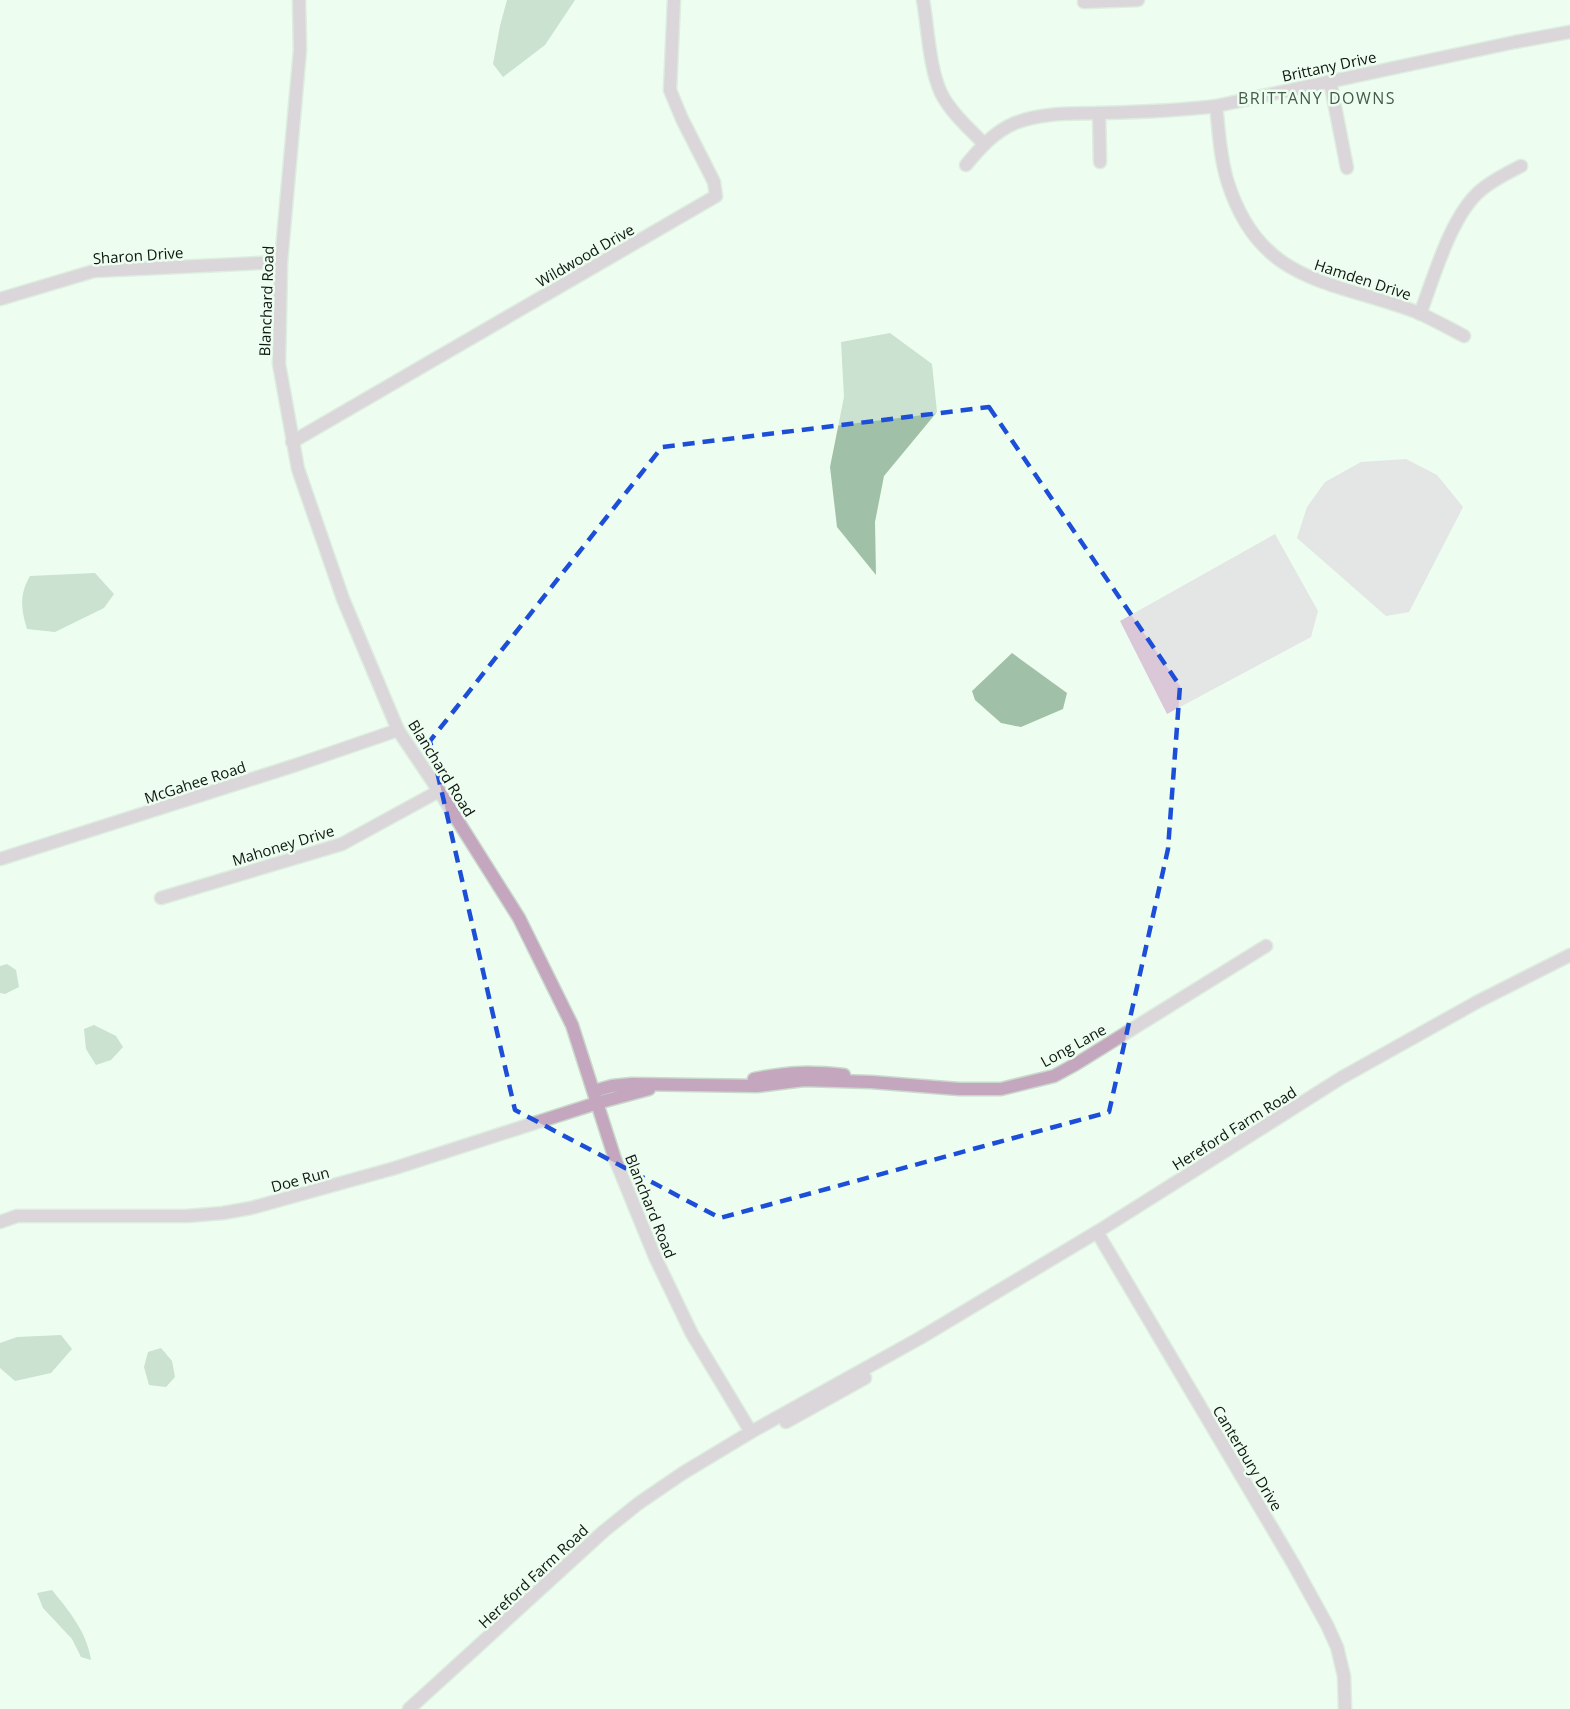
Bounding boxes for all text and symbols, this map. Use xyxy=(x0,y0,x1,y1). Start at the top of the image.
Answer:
street label: Brittany Drive xyxy=(1280,46,1378,86)
district label: BRITTANY DOWNS xyxy=(1238,87,1396,109)
street label: Wildwood Drive xyxy=(532,219,638,291)
street label: Sharon Drive xyxy=(92,242,184,268)
street label: Blanchard Road xyxy=(254,245,278,357)
street label: Hamden Drive xyxy=(1312,254,1414,304)
street label: Blanchard Road xyxy=(404,716,480,820)
street label: McGahee Road xyxy=(142,756,248,808)
street label: Mahoney Drive xyxy=(229,820,337,870)
street label: Long Lane xyxy=(1037,1019,1109,1071)
street label: Hereford Farm Road xyxy=(1168,1082,1300,1174)
street label: Blanchard Road xyxy=(621,1151,681,1261)
street label: Doe Run xyxy=(268,1162,332,1196)
street label: Canterbury Drive xyxy=(1209,1402,1287,1514)
street label: Hereford Farm Road xyxy=(474,1520,592,1632)

